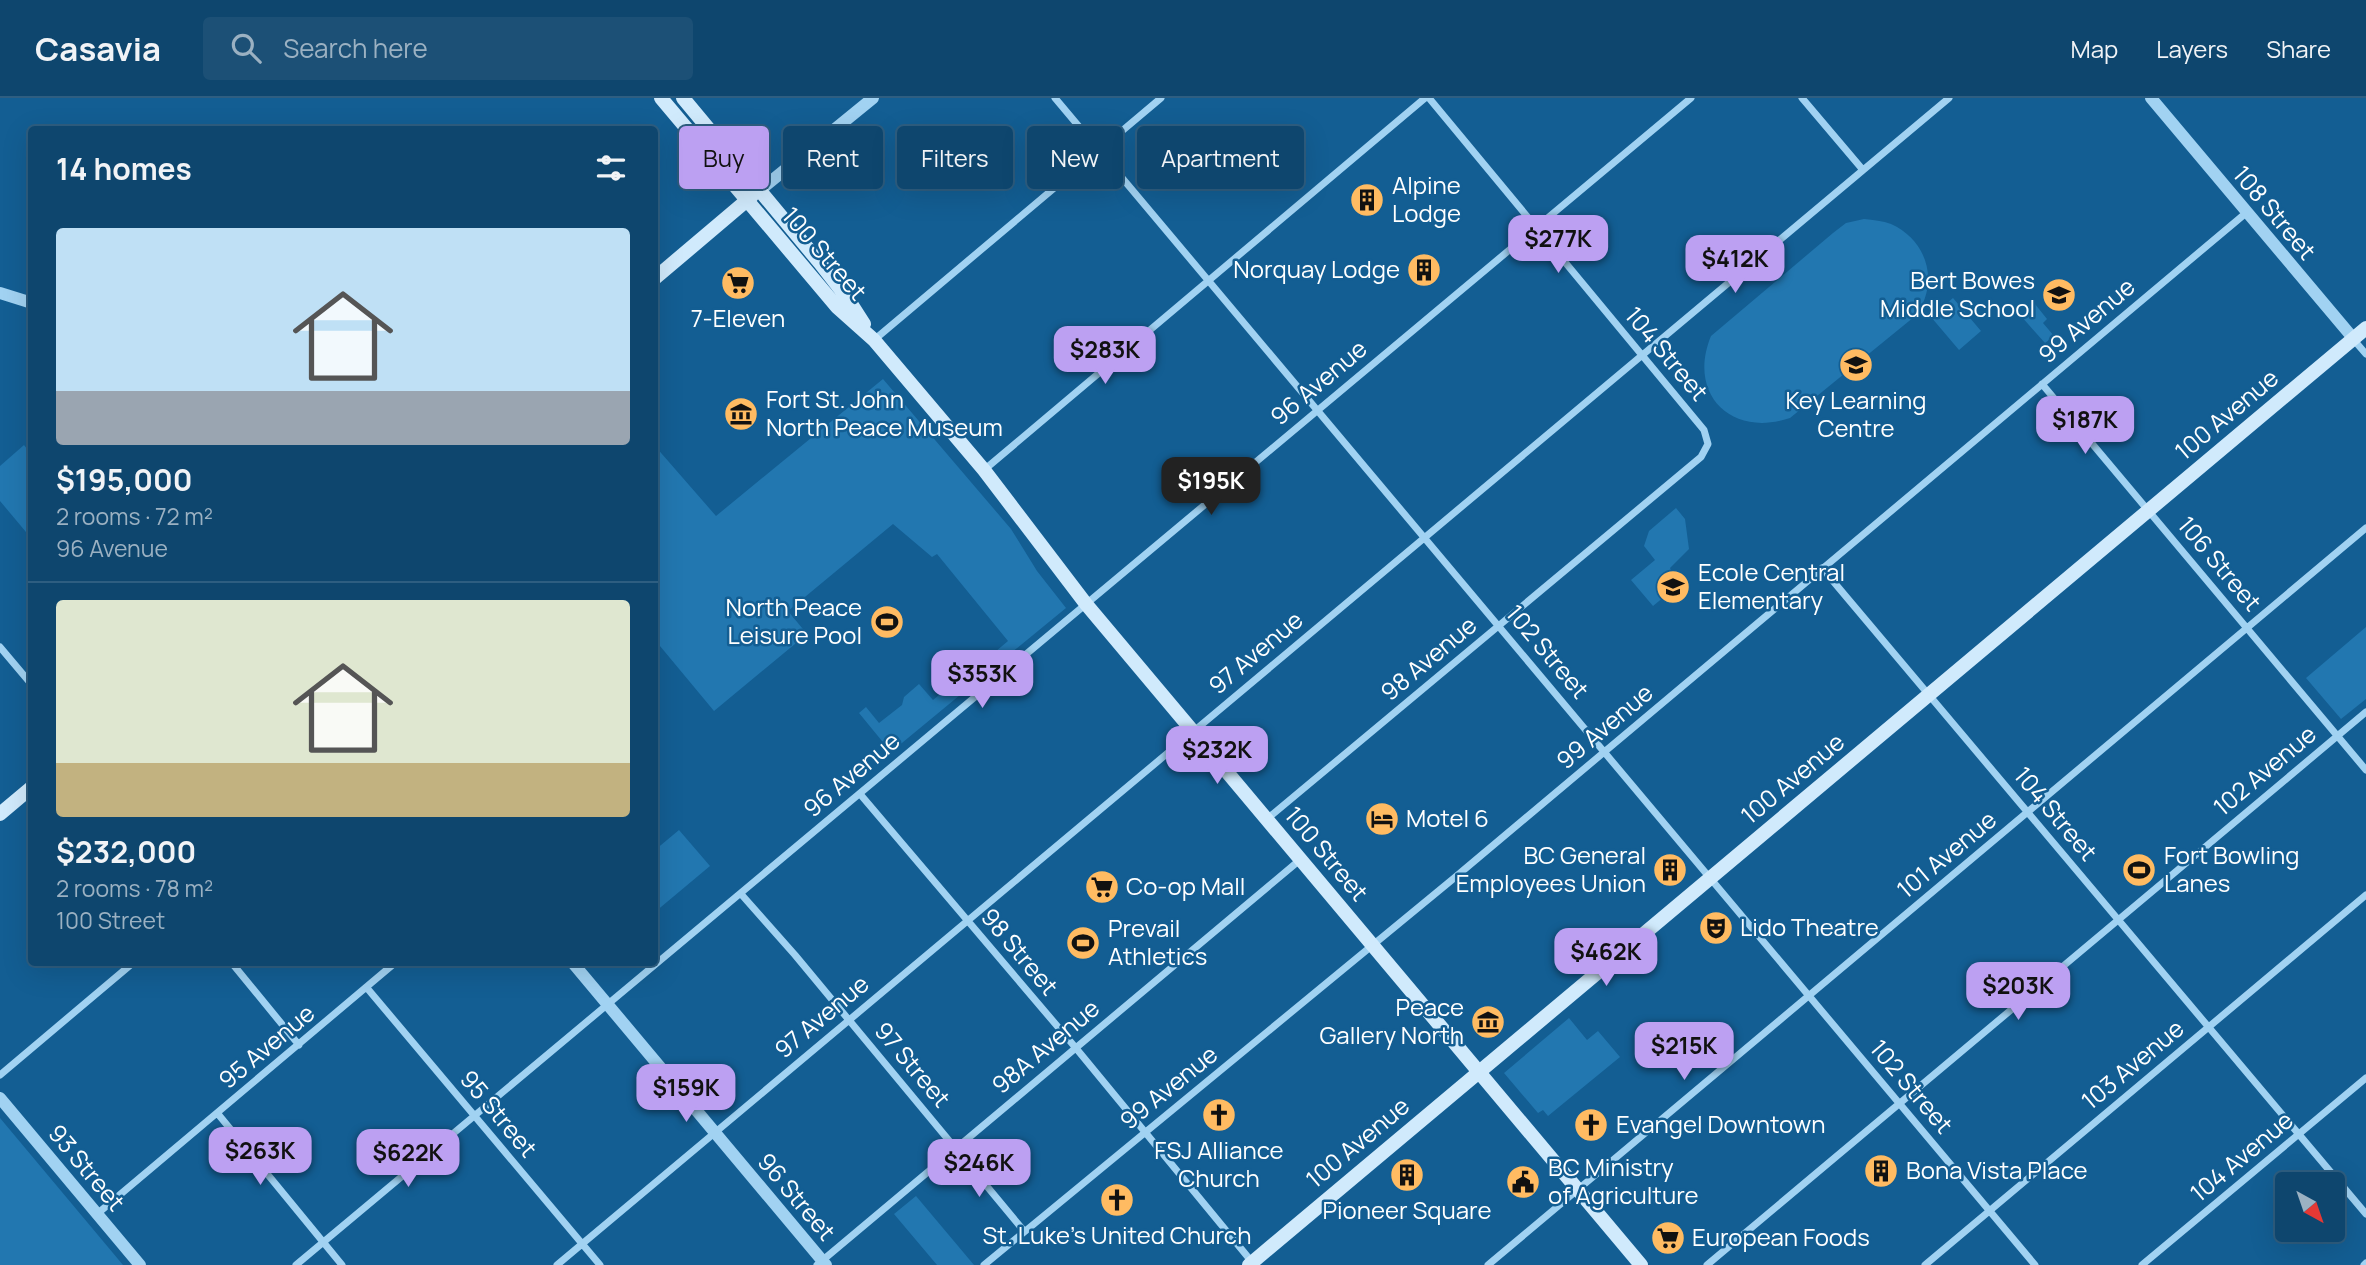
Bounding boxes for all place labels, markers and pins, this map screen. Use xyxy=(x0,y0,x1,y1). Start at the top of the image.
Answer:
place label: Alpine Lodge xyxy=(1392,168,1461,229)
building icon: Alpine Lodge xyxy=(1348,181,1386,219)
pin: $277K xyxy=(1509,216,1607,275)
pin: $412K xyxy=(1686,236,1784,295)
building icon: Norquay Lodge xyxy=(1405,251,1443,289)
place label: Norquay Lodge xyxy=(1233,252,1400,285)
place label: Bert Bowes Middle School xyxy=(1880,263,2035,324)
supermarket icon: 7-Eleven xyxy=(719,264,757,302)
school or university icon: Bert Bowes Middle School xyxy=(2040,276,2078,314)
place label: 7-Eleven xyxy=(691,301,785,334)
pin: $283K xyxy=(1056,327,1154,386)
school or university icon: Key Learning Centre xyxy=(1837,346,1875,384)
place label: Fort St. John North Peace Museum xyxy=(766,382,1003,443)
place label: Key Learning Centre xyxy=(1786,383,1926,444)
museum icon: Fort St. John North Peace Museum xyxy=(722,395,760,433)
pin: $187K xyxy=(2036,396,2134,456)
pin: $195K xyxy=(1162,458,1260,517)
place label: Ecole Central Elementary xyxy=(1698,555,1845,616)
school or university icon: Ecole Central Elementary xyxy=(1654,568,1692,606)
place label: North Peace Leisure Pool xyxy=(726,590,862,651)
sports icon: North Peace Leisure Pool xyxy=(868,603,906,641)
pin: $353K xyxy=(933,650,1031,710)
pin: $232K xyxy=(1168,726,1266,786)
hotel icon: Motel 6 xyxy=(1363,800,1401,838)
place label: Motel 6 xyxy=(1406,801,1489,834)
place label: BC General Employees Union xyxy=(1456,838,1646,899)
place label: Fort Bowling Lanes xyxy=(2164,838,2300,899)
building icon: BC General Employees Union xyxy=(1651,851,1689,889)
sports icon: Fort Bowling Lanes xyxy=(2120,851,2158,889)
supermarket icon: Co-op Mall xyxy=(1083,868,1121,906)
place label: Co-op Mall xyxy=(1126,869,1245,902)
theatre icon: Lido Theatre xyxy=(1697,909,1735,947)
place label: Lido Theatre xyxy=(1740,910,1879,943)
place label: Prevail Athletics xyxy=(1108,911,1207,972)
sports icon: Prevail Athletics xyxy=(1064,924,1102,962)
pin: $462K xyxy=(1557,928,1655,988)
pin: $203K xyxy=(1969,962,2067,1022)
place label: Peace Gallery North xyxy=(1319,990,1464,1051)
museum icon: Peace Gallery North xyxy=(1469,1003,1507,1041)
pin: $215K xyxy=(1635,1023,1733,1082)
pin: $159K xyxy=(637,1065,735,1124)
church icon: FSJ Alliance Church xyxy=(1200,1096,1238,1134)
church icon: Evangel Downtown xyxy=(1572,1106,1610,1144)
place label: Evangel Downtown xyxy=(1616,1107,1825,1140)
pin: $263K xyxy=(211,1128,309,1187)
pin: $622K xyxy=(359,1130,457,1189)
place label: FSJ Alliance Church xyxy=(1154,1133,1284,1194)
pin: $246K xyxy=(930,1140,1028,1199)
place label: BC Ministry of Agriculture xyxy=(1548,1150,1699,1211)
building icon: Bona Vista Place xyxy=(1862,1152,1900,1190)
place label: Bona Vista Place xyxy=(1906,1153,2088,1186)
building icon: Pioneer Square xyxy=(1388,1156,1426,1194)
public building icon: BC Ministry of Agriculture xyxy=(1504,1163,1542,1201)
church icon: St. Luke's United Church xyxy=(1098,1181,1136,1219)
place label: Pioneer Square xyxy=(1322,1193,1492,1226)
place label: St. Luke's United Church xyxy=(983,1218,1251,1251)
supermarket icon: European Foods xyxy=(1649,1219,1687,1257)
place label: European Foods xyxy=(1692,1220,1870,1253)

